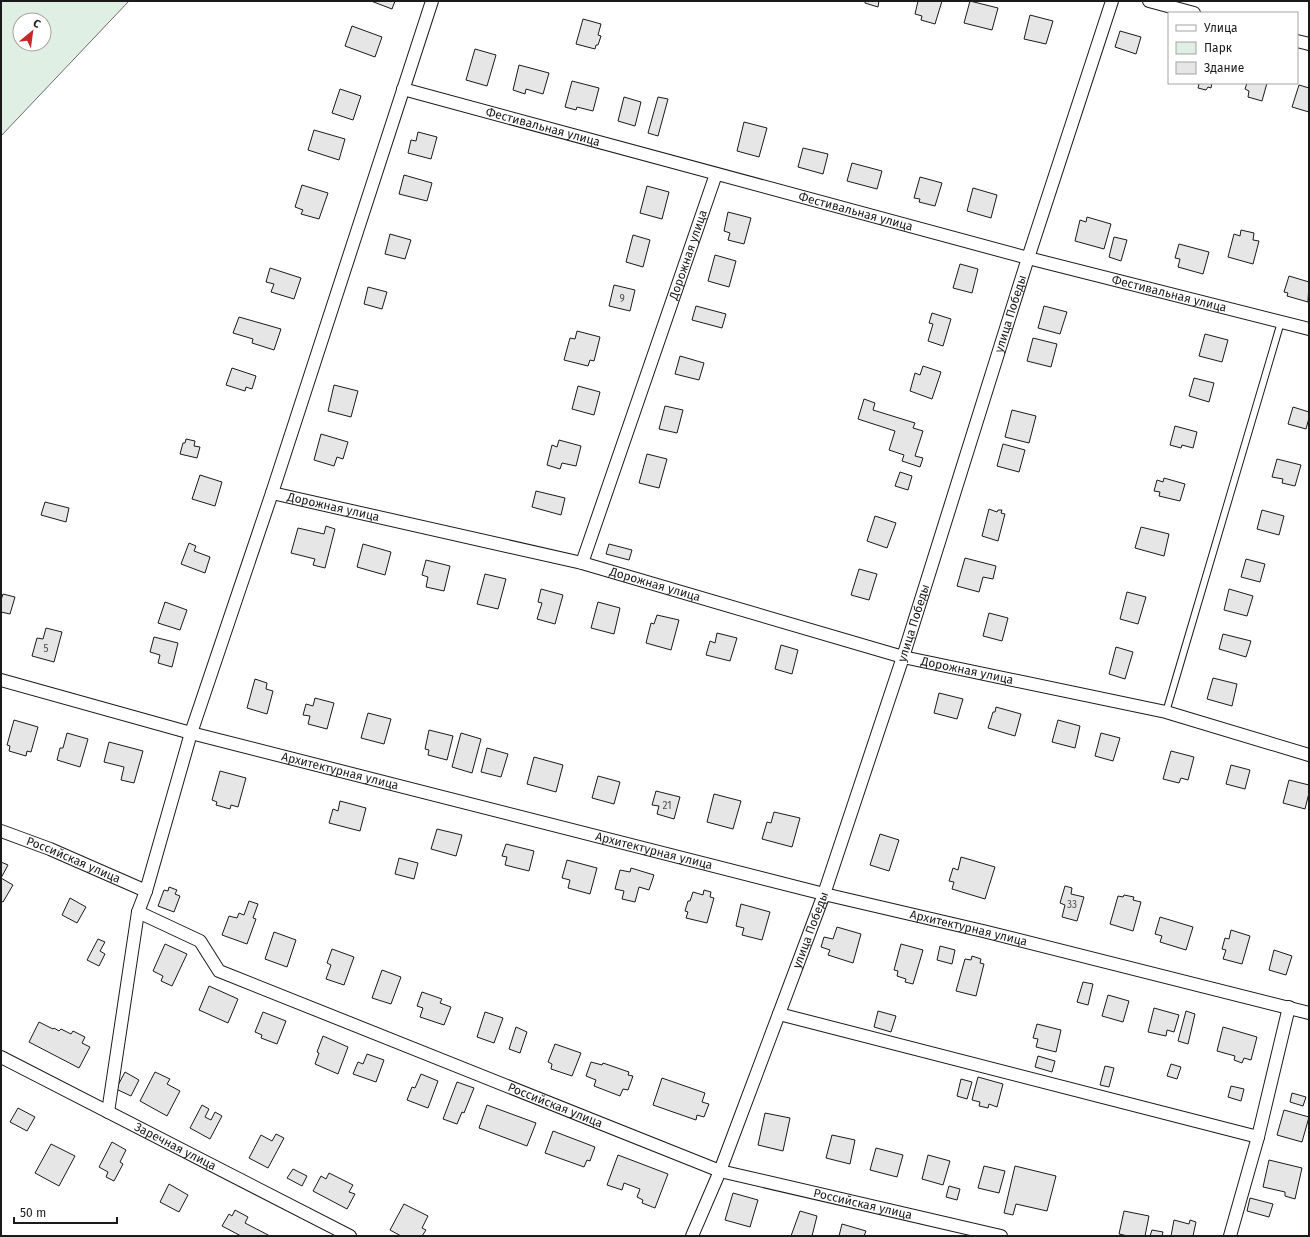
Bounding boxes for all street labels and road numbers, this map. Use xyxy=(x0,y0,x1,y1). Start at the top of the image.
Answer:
street label: Фестивальная улица xyxy=(484,105,602,149)
street label: Фестивальная улица xyxy=(797,189,915,234)
street label: Дорожная улица xyxy=(666,208,710,302)
street label: Фестивальная улица xyxy=(1110,272,1228,315)
street label: улица Победы xyxy=(992,273,1029,355)
street label: Дорожная улица xyxy=(285,489,381,524)
street label: Дорожная улица xyxy=(607,564,702,604)
street label: улица Победы xyxy=(895,583,932,664)
street label: Дорожная улица xyxy=(919,654,1015,687)
street label: Архитектурная улица xyxy=(280,749,400,793)
street label: Архитектурная улица xyxy=(594,829,714,872)
street label: Российская улица xyxy=(24,834,123,886)
street label: улица Победы xyxy=(790,890,831,970)
street label: Архитектурная улица xyxy=(909,907,1029,949)
street label: Российская улица xyxy=(506,1080,605,1130)
street label: Заречная улица xyxy=(132,1120,219,1173)
street label: Российская улица xyxy=(812,1186,914,1222)

